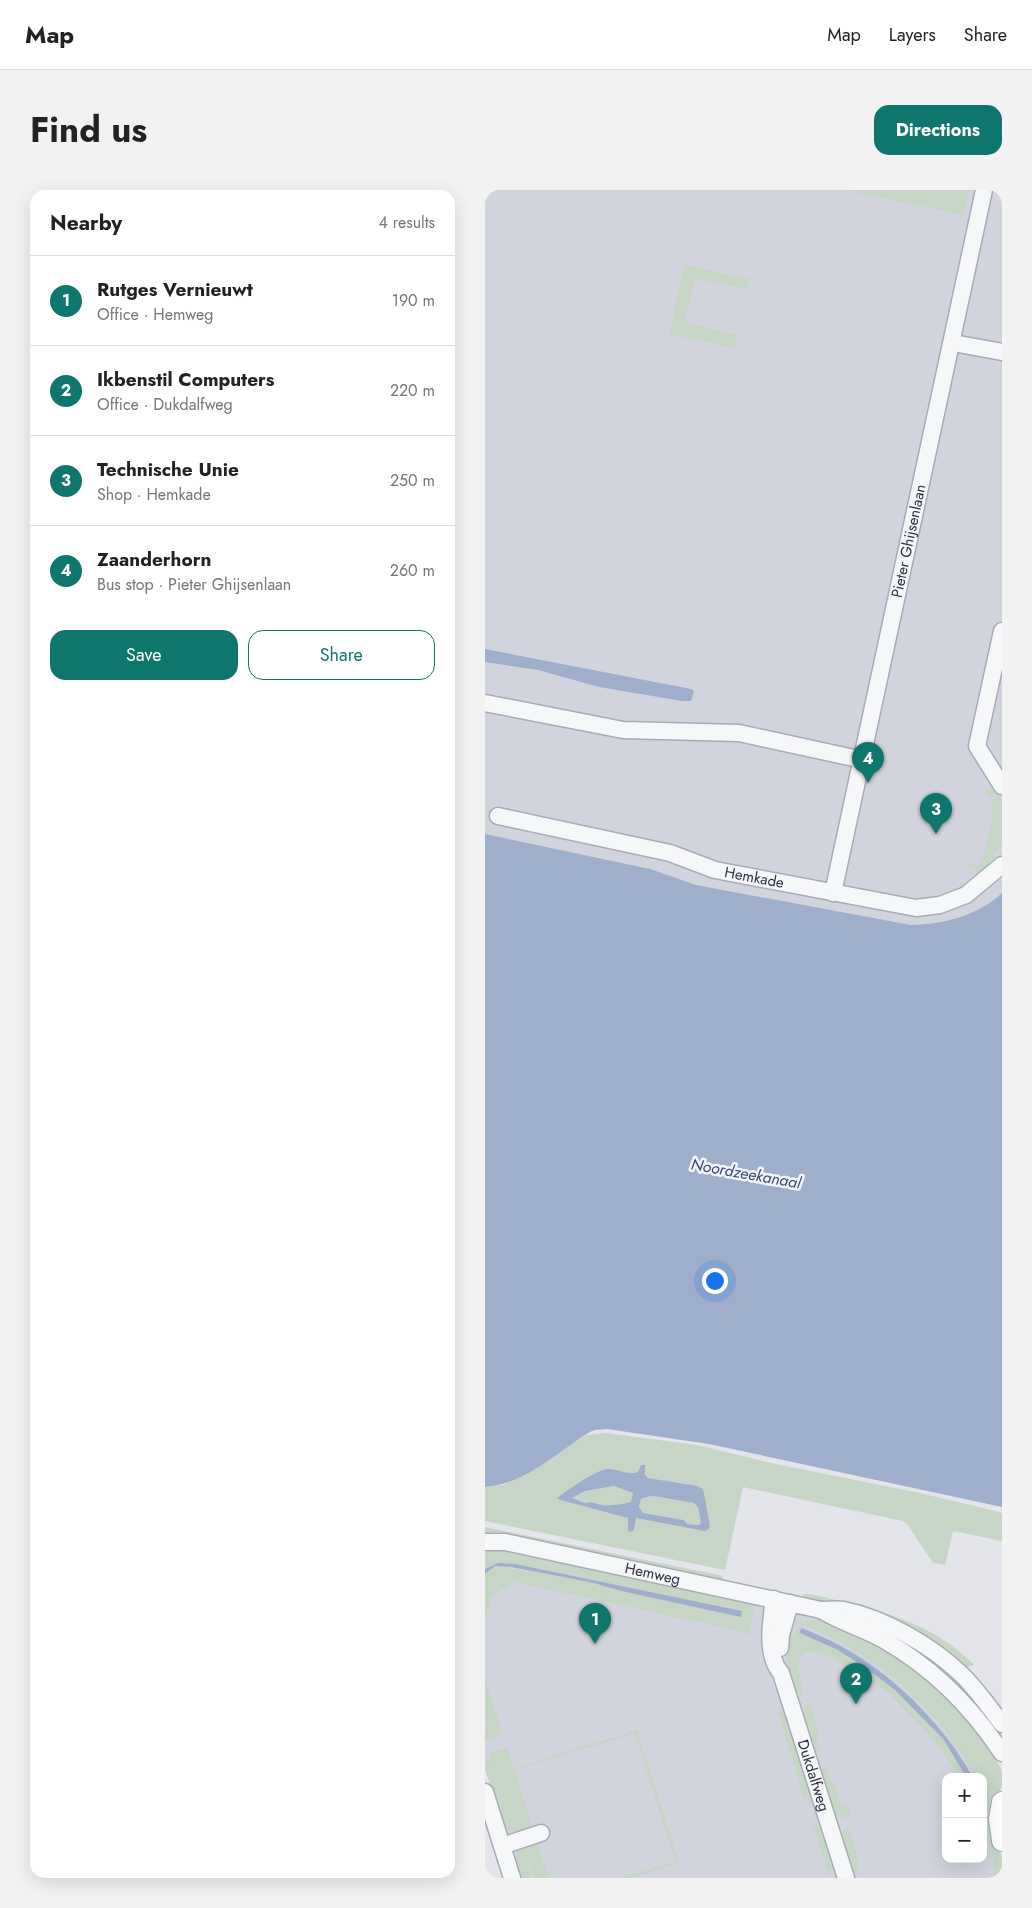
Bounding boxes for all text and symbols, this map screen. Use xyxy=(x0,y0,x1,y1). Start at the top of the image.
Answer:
text: Map xyxy=(25,17,74,52)
text: Map xyxy=(827,22,861,48)
text: Layers xyxy=(889,22,936,48)
text: Share xyxy=(964,22,1007,48)
text: Find us xyxy=(30,105,147,155)
button: Directions xyxy=(874,105,1002,155)
text: Nearby xyxy=(50,208,122,238)
text: 4 results xyxy=(379,211,435,234)
text: Rutges Vernieuwt xyxy=(97,276,253,303)
text: 1 xyxy=(62,289,70,312)
text: 190 m xyxy=(392,289,435,312)
text: Office · Hemweg xyxy=(97,303,213,326)
text: Ikbenstil Computers xyxy=(97,366,275,393)
text: 2 xyxy=(61,379,71,402)
text: 220 m xyxy=(390,379,435,402)
text: Office · Dukdalfweg xyxy=(97,393,233,416)
text: Technische Unie xyxy=(97,456,239,483)
text: 3 xyxy=(61,469,71,492)
text: 250 m xyxy=(390,469,435,492)
street label: Pieter Ghijsenlaan xyxy=(886,482,931,600)
text: Shop · Hemkade xyxy=(97,483,211,506)
text: Zaanderhorn xyxy=(97,546,211,573)
text: 4 xyxy=(60,559,72,582)
text: 260 m xyxy=(390,559,435,582)
text: Bus stop · Pieter Ghijsenlaan xyxy=(97,573,291,596)
button: Save xyxy=(50,630,238,680)
button: Share xyxy=(248,630,435,680)
pin: 4 xyxy=(852,742,884,783)
pin: 3 xyxy=(920,793,952,834)
street label: Hemkade xyxy=(723,861,786,894)
water label: Noordzeekanaal xyxy=(689,1153,804,1195)
your location xyxy=(702,1268,728,1294)
street label: Hemweg xyxy=(623,1557,682,1590)
pin: 1 xyxy=(579,1603,611,1644)
pin: 2 xyxy=(840,1663,872,1704)
street label: Dukdalfweg xyxy=(792,1737,835,1814)
map controls xyxy=(942,1773,987,1863)
button: + xyxy=(942,1773,987,1818)
button: − xyxy=(942,1818,987,1863)

